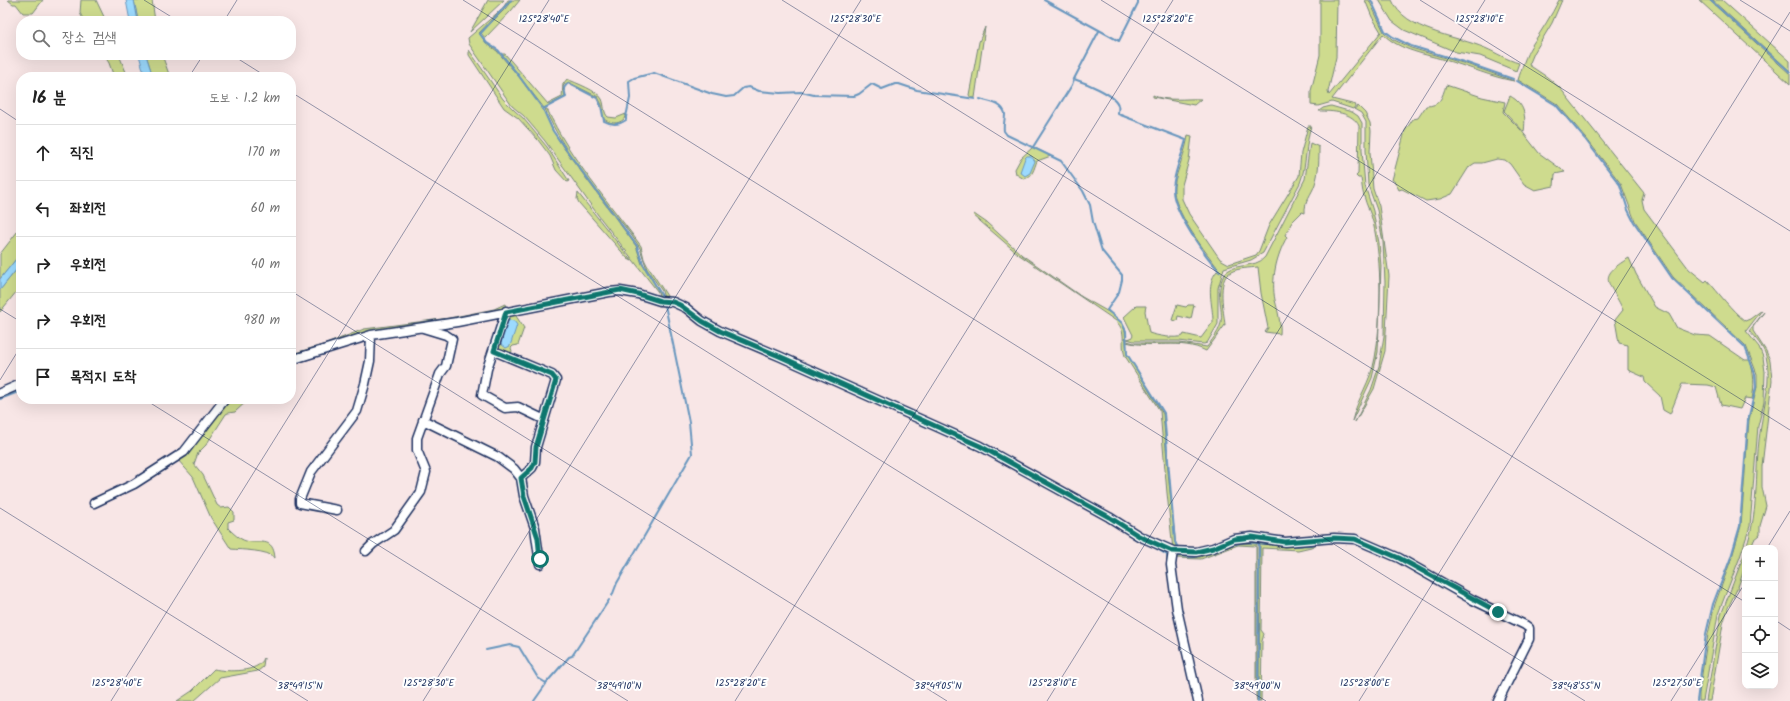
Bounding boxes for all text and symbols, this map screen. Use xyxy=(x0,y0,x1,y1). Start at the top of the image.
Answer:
text: 125°28'40"E xyxy=(519,11,570,27)
text: 125°28'30"E xyxy=(831,11,883,27)
text: 125°28'20"E xyxy=(1143,11,1195,27)
text: 125°28'10"E xyxy=(1456,11,1505,27)
search box xyxy=(16,16,296,60)
text: 장소 검색 xyxy=(62,26,116,50)
icon: search xyxy=(30,27,52,49)
text: 16 분 xyxy=(32,85,67,112)
text: 도보 · 1.2 km xyxy=(209,88,280,109)
text: 직진 xyxy=(70,141,94,165)
icon: ahead xyxy=(32,142,54,164)
text: 170 m xyxy=(248,142,280,163)
text: 좌회전 xyxy=(70,197,106,221)
icon: left xyxy=(32,198,54,220)
text: 60 m xyxy=(251,198,280,219)
text: 우회전 xyxy=(70,253,106,277)
icon: right xyxy=(32,254,54,276)
text: 40 m xyxy=(251,254,280,275)
text: 우회전 xyxy=(70,309,106,333)
icon: right xyxy=(32,310,54,332)
text: 980 m xyxy=(244,310,280,331)
text: 목적지 도착 xyxy=(70,365,136,389)
icon: arrive xyxy=(32,366,54,388)
map controls xyxy=(1742,545,1778,689)
button: + xyxy=(1742,545,1778,581)
route start xyxy=(531,550,549,568)
button: − xyxy=(1742,581,1778,617)
route end xyxy=(1489,603,1507,621)
button: locate xyxy=(1742,617,1778,653)
button: layers xyxy=(1742,653,1778,689)
text: 125°28'40"E xyxy=(92,675,143,691)
text: 125°28'30"E xyxy=(404,675,456,691)
text: 125°28'20"E xyxy=(716,675,768,691)
text: 125°28'10"E xyxy=(1029,675,1078,691)
text: 125°28'00"E xyxy=(1340,675,1391,691)
text: 125°27'50"E xyxy=(1652,675,1703,691)
text: 38°49'15"N xyxy=(277,678,323,694)
text: 38°49'10"N xyxy=(596,678,642,694)
text: 38°49'05"N xyxy=(914,678,962,694)
text: 38°49'00"N xyxy=(1233,678,1281,694)
text: 38°48'55"N xyxy=(1552,678,1601,694)

